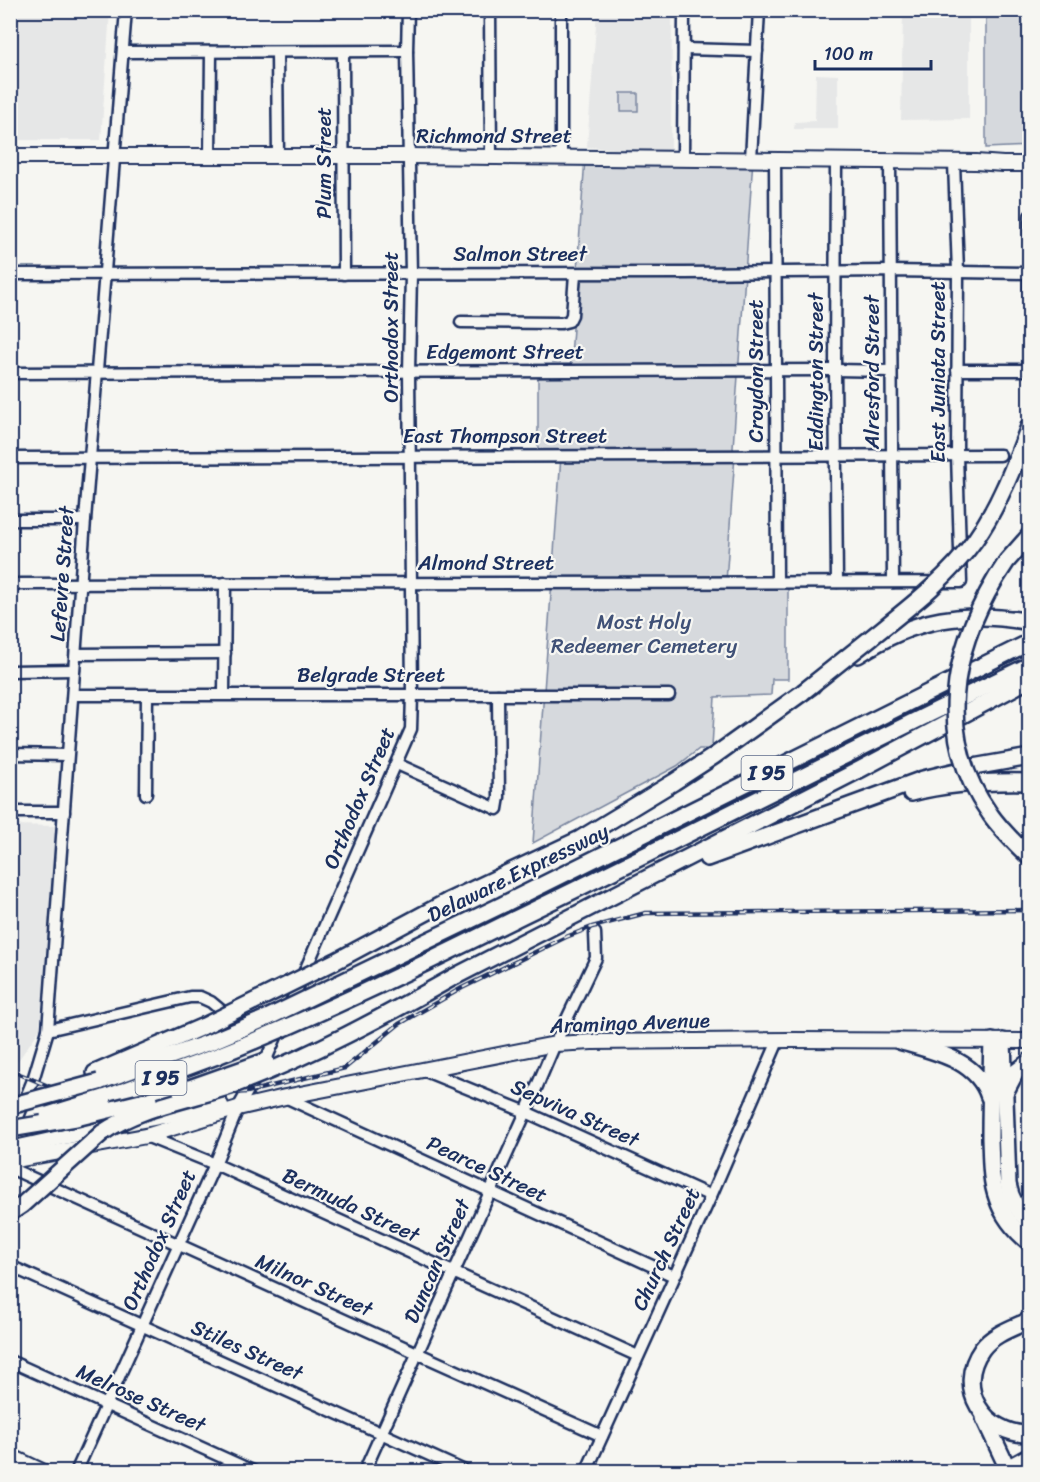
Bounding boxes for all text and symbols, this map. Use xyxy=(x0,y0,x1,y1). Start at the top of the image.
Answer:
scale bar xyxy=(815,33,930,71)
text: 100 m xyxy=(824,38,873,70)
street label: Plum Street xyxy=(305,107,343,219)
street label: Richmond Street xyxy=(416,117,572,155)
street label: Salmon Street xyxy=(453,235,588,273)
street label: Orthodox Street xyxy=(372,251,410,403)
street label: East Juniata Street xyxy=(919,281,957,463)
street label: Eddington Street xyxy=(797,291,835,451)
street label: Alresford Street xyxy=(853,294,891,450)
street label: Croydon Street xyxy=(737,300,775,442)
street label: Edgemont Street xyxy=(426,333,584,371)
street label: East Thompson Street xyxy=(403,417,607,455)
street label: Lefevre Street xyxy=(38,504,86,643)
street label: Almond Street xyxy=(417,544,554,582)
park label: Most Holy Redeemer Cemetery xyxy=(551,603,737,665)
street label: Belgrade Street xyxy=(297,656,445,694)
street label: Orthodox Street xyxy=(312,721,406,875)
road number: I 95 xyxy=(742,756,792,790)
street label: Delaware Expressway xyxy=(421,812,615,933)
street label: Aramingo Avenue xyxy=(548,1001,711,1045)
road number: I 95 xyxy=(136,1061,186,1095)
street label: Sepviva Street xyxy=(504,1068,647,1159)
street label: Pearce Street xyxy=(420,1124,554,1214)
street label: Bermuda Street xyxy=(276,1156,428,1254)
street label: Orthodox Street xyxy=(111,1163,207,1317)
street label: Church Street xyxy=(621,1181,711,1317)
street label: Duncan Street xyxy=(393,1191,482,1330)
street label: Milnor Street xyxy=(249,1242,380,1328)
street label: Stiles Street xyxy=(185,1308,311,1392)
street label: Melrose Street xyxy=(70,1352,213,1444)

